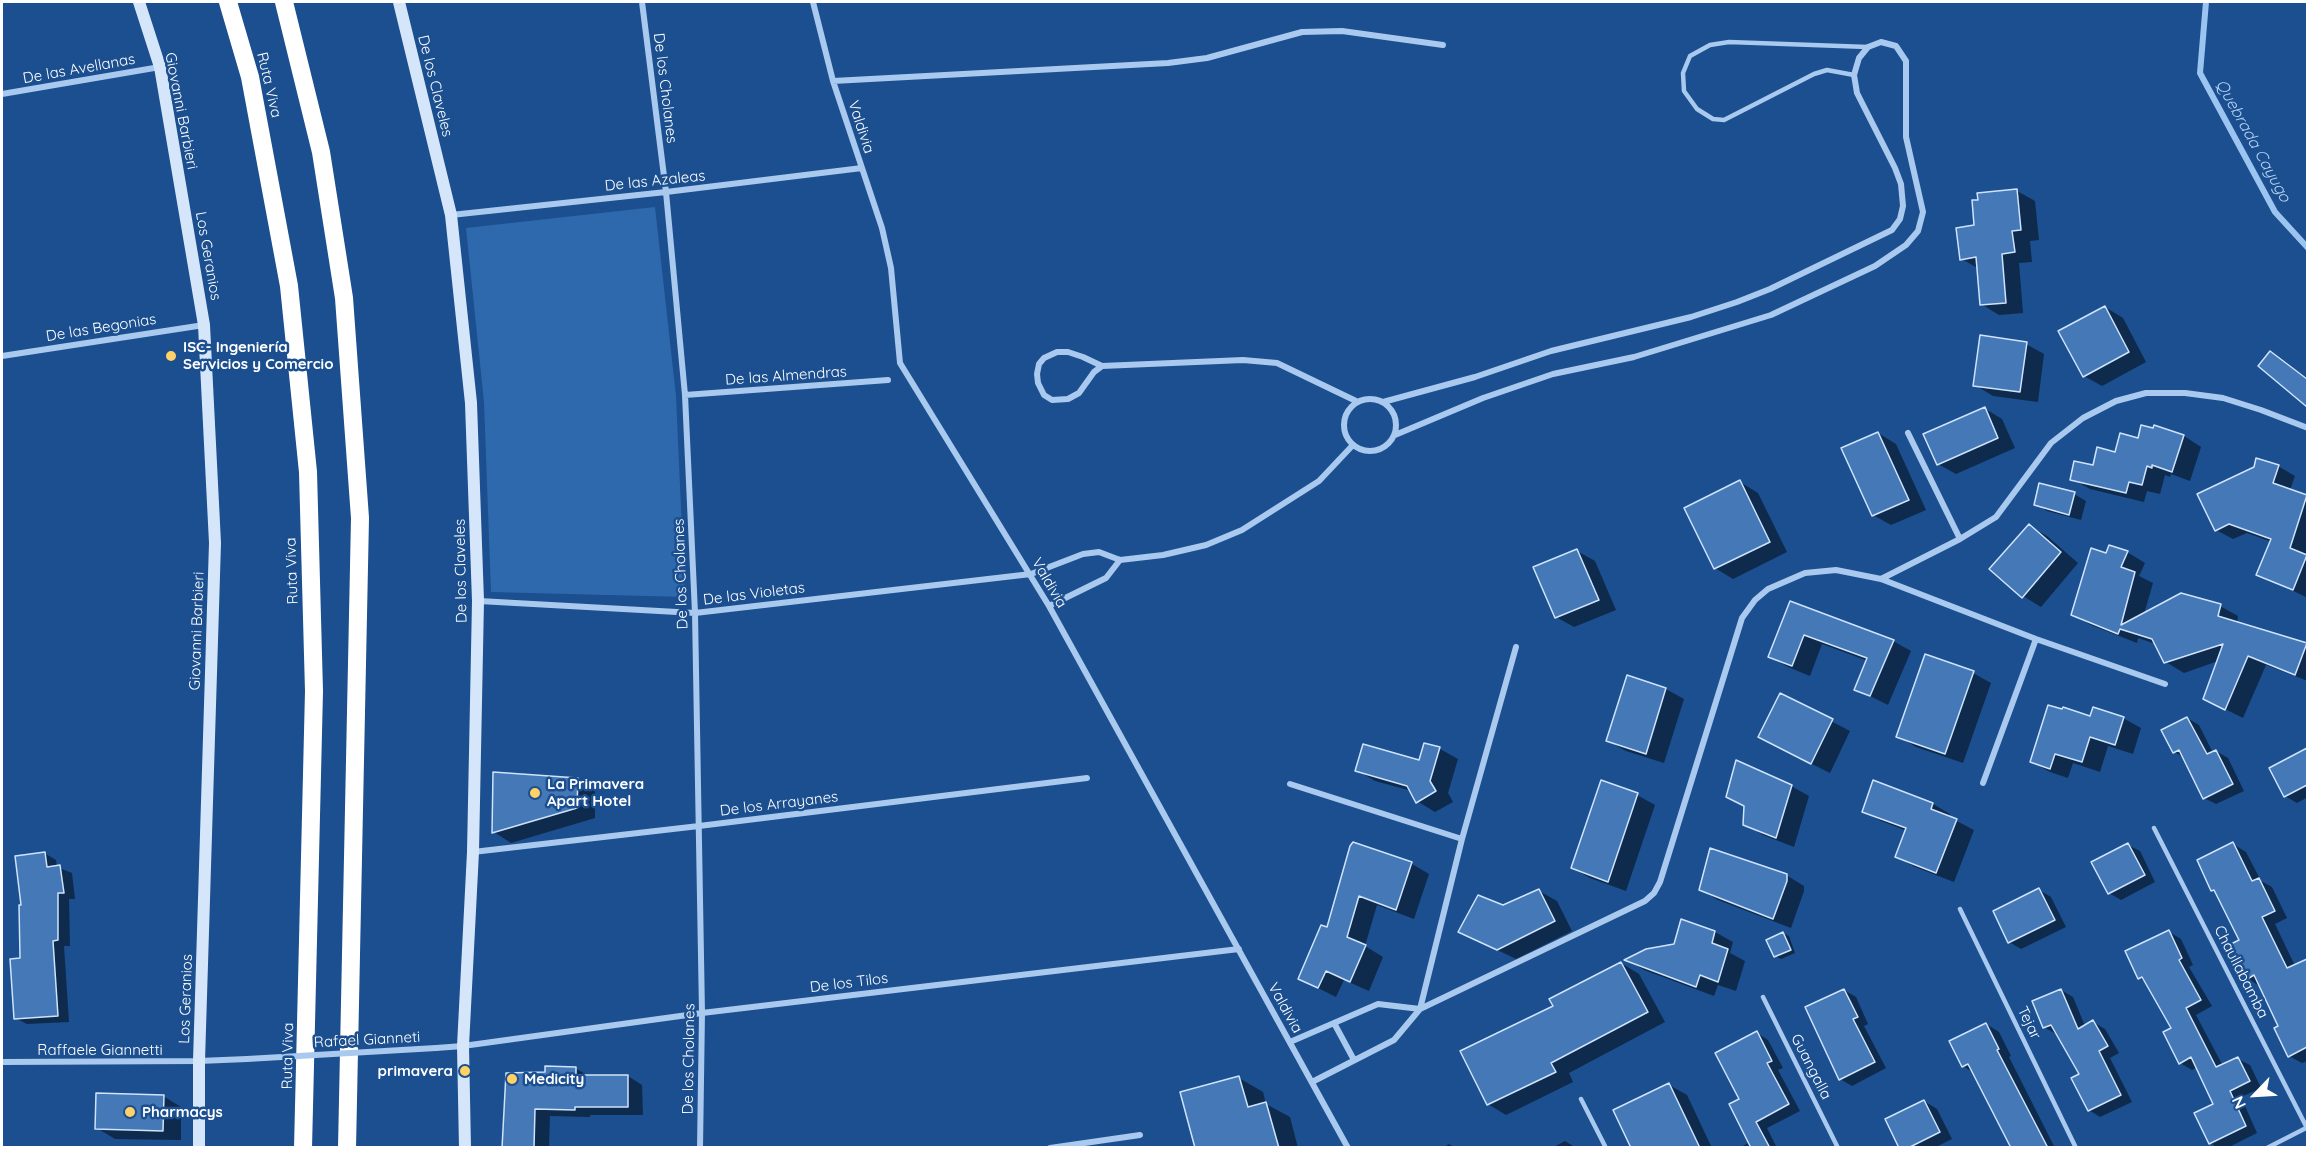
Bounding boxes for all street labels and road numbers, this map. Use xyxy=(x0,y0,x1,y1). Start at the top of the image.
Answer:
street label: De los Cholanes xyxy=(649,32,681,144)
street label: De los Claveles xyxy=(414,33,456,139)
street label: De las Avellanas xyxy=(22,50,136,88)
street label: Ruta Viva xyxy=(253,50,285,120)
street label: Giovanni Barbieri xyxy=(161,51,201,171)
street label: Valdivia xyxy=(844,98,878,156)
street label: De las Azaleas xyxy=(604,167,706,195)
street label: Los Geranios xyxy=(191,210,225,302)
street label: De las Begonias xyxy=(45,310,157,346)
street label: De las Almendras xyxy=(725,363,847,389)
street label: De los Cholanes xyxy=(670,518,692,630)
street label: De los Claveles xyxy=(451,519,471,623)
street label: Ruta Viva xyxy=(282,537,302,605)
street label: Valdivia xyxy=(1028,555,1070,611)
street label: Giovanni Barbieri xyxy=(186,571,208,691)
street label: De las Violetas xyxy=(702,579,806,609)
street label: De los Arrayanes xyxy=(719,788,839,820)
street label: Chaullabamba xyxy=(2210,923,2272,1021)
street label: Los Geranios xyxy=(175,954,197,1044)
street label: De los Tilos xyxy=(809,969,889,997)
street label: Valdivia xyxy=(1264,980,1306,1036)
street label: De los Cholanes xyxy=(679,1003,699,1115)
street label: Tejar xyxy=(2013,1003,2045,1043)
street label: Ruta Viva xyxy=(278,1022,298,1090)
street label: Rafael Gianneti xyxy=(313,1028,421,1052)
street label: Guangalla xyxy=(1787,1031,1835,1103)
street label: Raffaele Giannetti xyxy=(37,1041,163,1059)

